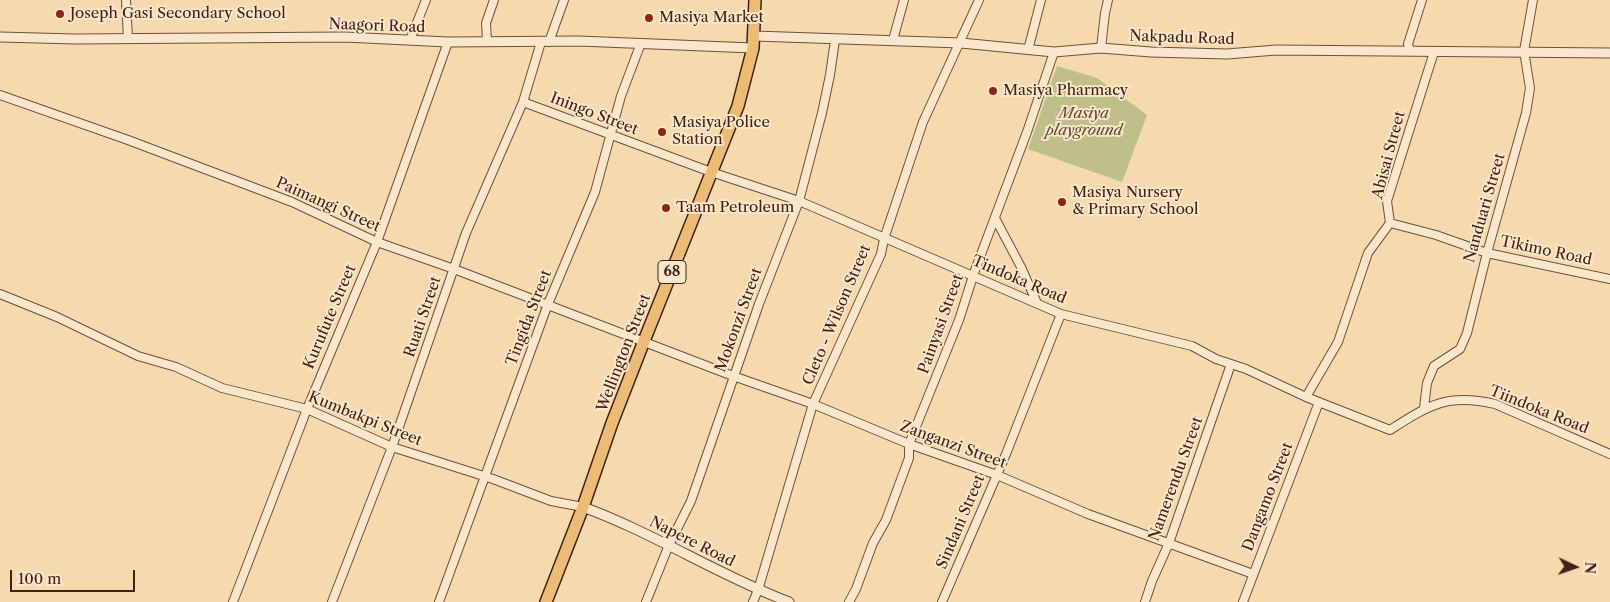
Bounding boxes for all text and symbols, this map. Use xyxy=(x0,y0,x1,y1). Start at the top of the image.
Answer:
place label: Joseph Gasi Secondary School xyxy=(70,5,286,23)
marker: Joseph Gasi Secondary School xyxy=(54,8,66,20)
place label: Masiya Market xyxy=(659,9,764,27)
marker: Masiya Market xyxy=(643,12,655,24)
street label: Naagori Road xyxy=(328,15,426,37)
street label: Nakpadu Road xyxy=(1129,27,1235,49)
place label: Masiya Pharmacy xyxy=(1003,82,1128,100)
marker: Masiya Pharmacy xyxy=(987,85,999,97)
street label: Iningo Street xyxy=(548,89,640,139)
park label: Masiya playground xyxy=(1046,105,1122,140)
street label: Abisai Street xyxy=(1369,109,1409,201)
place label: Masiya Police Station xyxy=(672,114,770,149)
marker: Masiya Police Station xyxy=(656,126,668,138)
street label: Nanduari Street xyxy=(1461,151,1509,265)
street label: Paimangi Street xyxy=(273,174,383,236)
place label: Masiya Nursery & Primary School xyxy=(1072,184,1199,219)
marker: Masiya Nursery & Primary School xyxy=(1056,196,1068,208)
place label: Taam Petroleum xyxy=(676,199,794,217)
marker: Taam Petroleum xyxy=(660,202,672,214)
street label: Tikimo Road xyxy=(1499,233,1593,269)
street label: Cleto - Wilson Street xyxy=(799,242,875,388)
street label: Tindoka Road xyxy=(969,252,1069,308)
road number: 68 xyxy=(658,260,686,284)
street label: Kurufute Street xyxy=(300,262,360,372)
street label: Mokonzi Street xyxy=(712,265,766,375)
street label: Tingida Street xyxy=(502,268,556,368)
street label: Painyasi Street xyxy=(915,272,967,376)
street label: Ruati Street xyxy=(401,274,445,360)
street label: Wellington Street xyxy=(593,292,655,414)
street label: Tiindoka Road xyxy=(1487,382,1591,438)
street label: Kumbakpi Street xyxy=(306,388,424,450)
street label: Namerendu Street xyxy=(1145,414,1207,544)
street label: Zanganzi Street xyxy=(898,417,1008,473)
street label: Dangamo Street xyxy=(1239,440,1297,554)
street label: Sindani Street xyxy=(933,472,989,572)
street label: Napere Road xyxy=(646,513,738,571)
north arrow xyxy=(1550,542,1600,592)
scale bar xyxy=(12,560,138,592)
text: N xyxy=(1581,561,1599,574)
text: 100 m xyxy=(18,569,61,588)

